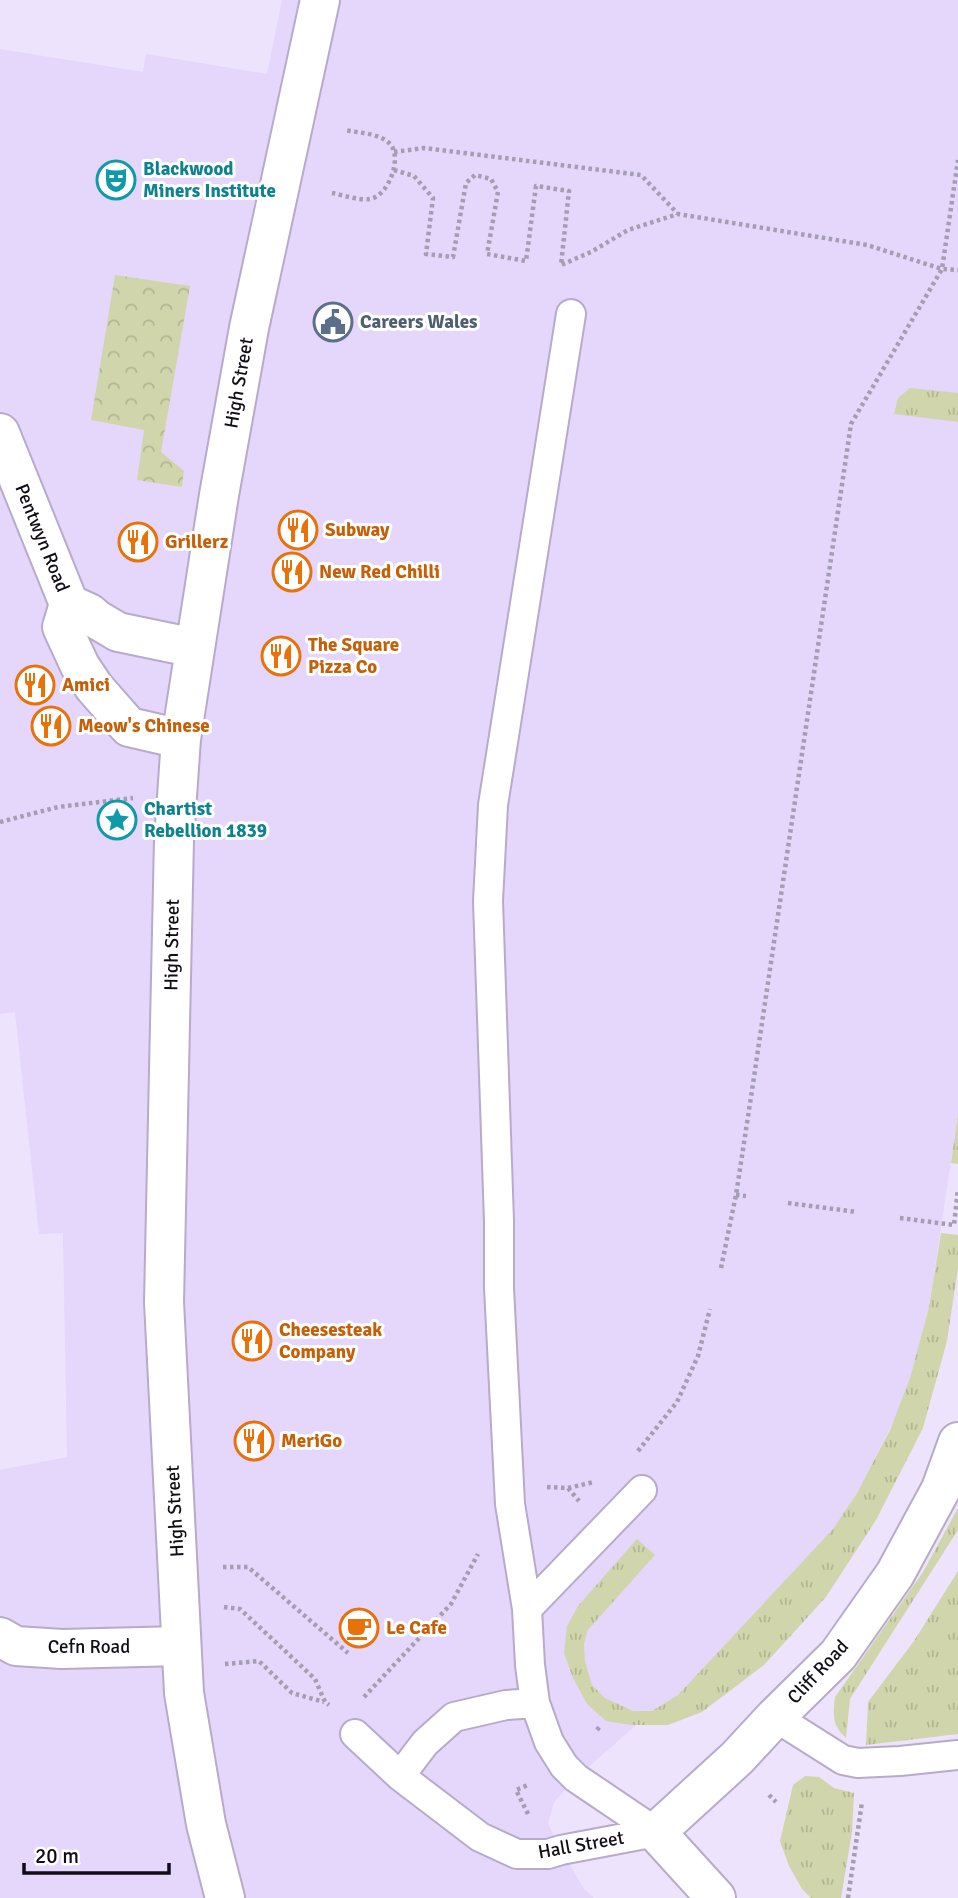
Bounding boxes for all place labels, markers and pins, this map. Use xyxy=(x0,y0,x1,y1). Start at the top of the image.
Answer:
place label: Blackwood Miners Institute xyxy=(143,157,276,203)
theatre icon: Blackwood Miners Institute xyxy=(95,159,137,201)
public building icon: Careers Wales xyxy=(312,301,354,343)
place label: Careers Wales xyxy=(360,310,478,334)
restaurant icon: Subway xyxy=(277,509,319,551)
place label: Subway xyxy=(325,518,390,542)
restaurant icon: Grillerz xyxy=(117,521,159,563)
place label: Grillerz xyxy=(165,530,229,554)
restaurant icon: New Red Chilli xyxy=(271,551,313,593)
place label: New Red Chilli xyxy=(319,560,440,584)
place label: The Square Pizza Co xyxy=(308,633,399,679)
restaurant icon: The Square Pizza Co xyxy=(260,635,302,677)
restaurant icon: Amici xyxy=(14,664,56,706)
place label: Amici xyxy=(62,673,110,697)
restaurant icon: Meow's Chinese xyxy=(30,705,72,747)
place label: Meow's Chinese xyxy=(78,714,210,738)
place label: Chartist Rebellion 1839 xyxy=(144,797,267,843)
place icon: Chartist Rebellion 1839 xyxy=(96,799,138,841)
place label: Cheesesteak Company xyxy=(279,1318,382,1364)
restaurant icon: Cheesesteak Company xyxy=(231,1320,273,1362)
restaurant icon: MeriGo xyxy=(233,1420,275,1462)
place label: MeriGo xyxy=(281,1429,342,1453)
cafe icon: Le Cafe xyxy=(338,1607,380,1649)
place label: Le Cafe xyxy=(386,1616,447,1640)

